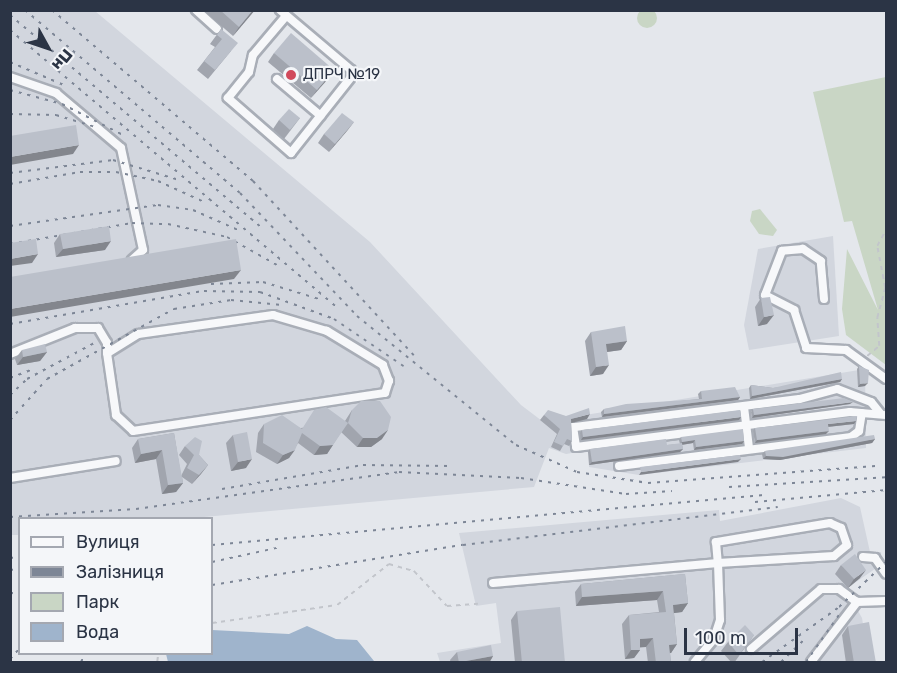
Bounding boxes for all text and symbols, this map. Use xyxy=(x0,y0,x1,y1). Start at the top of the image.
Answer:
north arrow xyxy=(18,18,78,78)
text: Пн xyxy=(48,45,77,74)
place label: ДПРЧ №19 xyxy=(303,66,380,84)
marker: ДПРЧ №19 xyxy=(284,68,298,82)
legend xyxy=(18,517,213,655)
text: Вулиця xyxy=(76,531,140,553)
text: Залізниця xyxy=(76,561,164,583)
text: Парк xyxy=(76,591,119,613)
scale bar xyxy=(687,616,801,654)
text: Вода xyxy=(76,621,119,643)
text: 100 m xyxy=(695,627,746,649)

